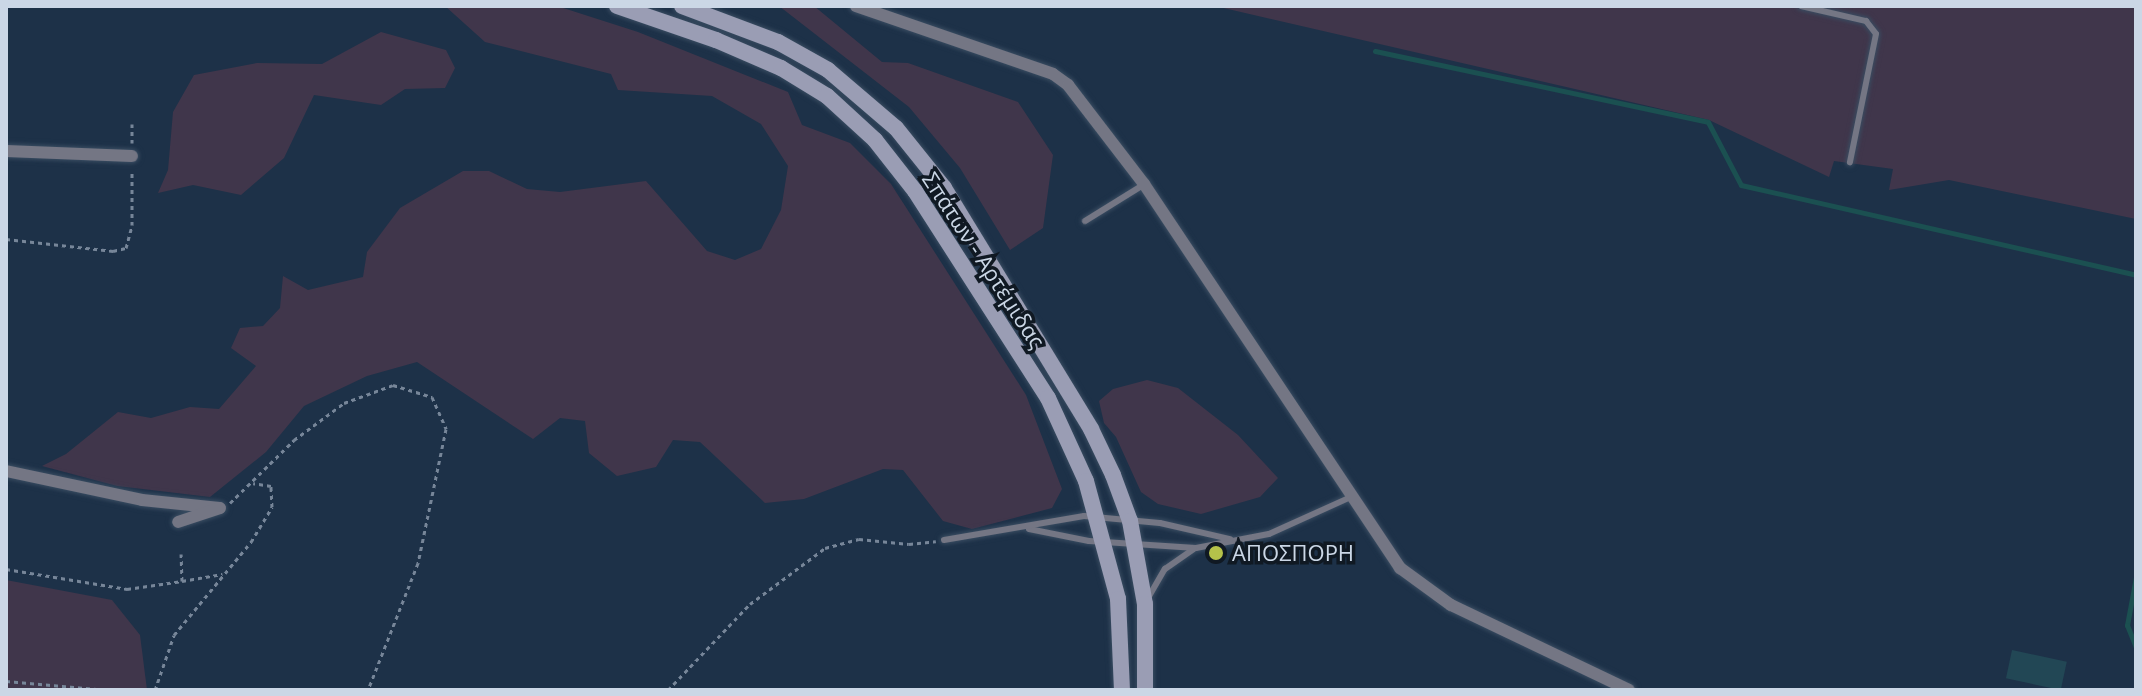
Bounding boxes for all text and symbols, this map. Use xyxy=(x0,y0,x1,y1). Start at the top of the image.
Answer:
street label: Σπάτων - Αρτέμιδας xyxy=(917,167,1051,353)
place label: ΑΠΟΣΠΟΡΗ xyxy=(1232,540,1354,566)
marker: ΑΠΟΣΠΟΡΗ xyxy=(1207,544,1225,562)

